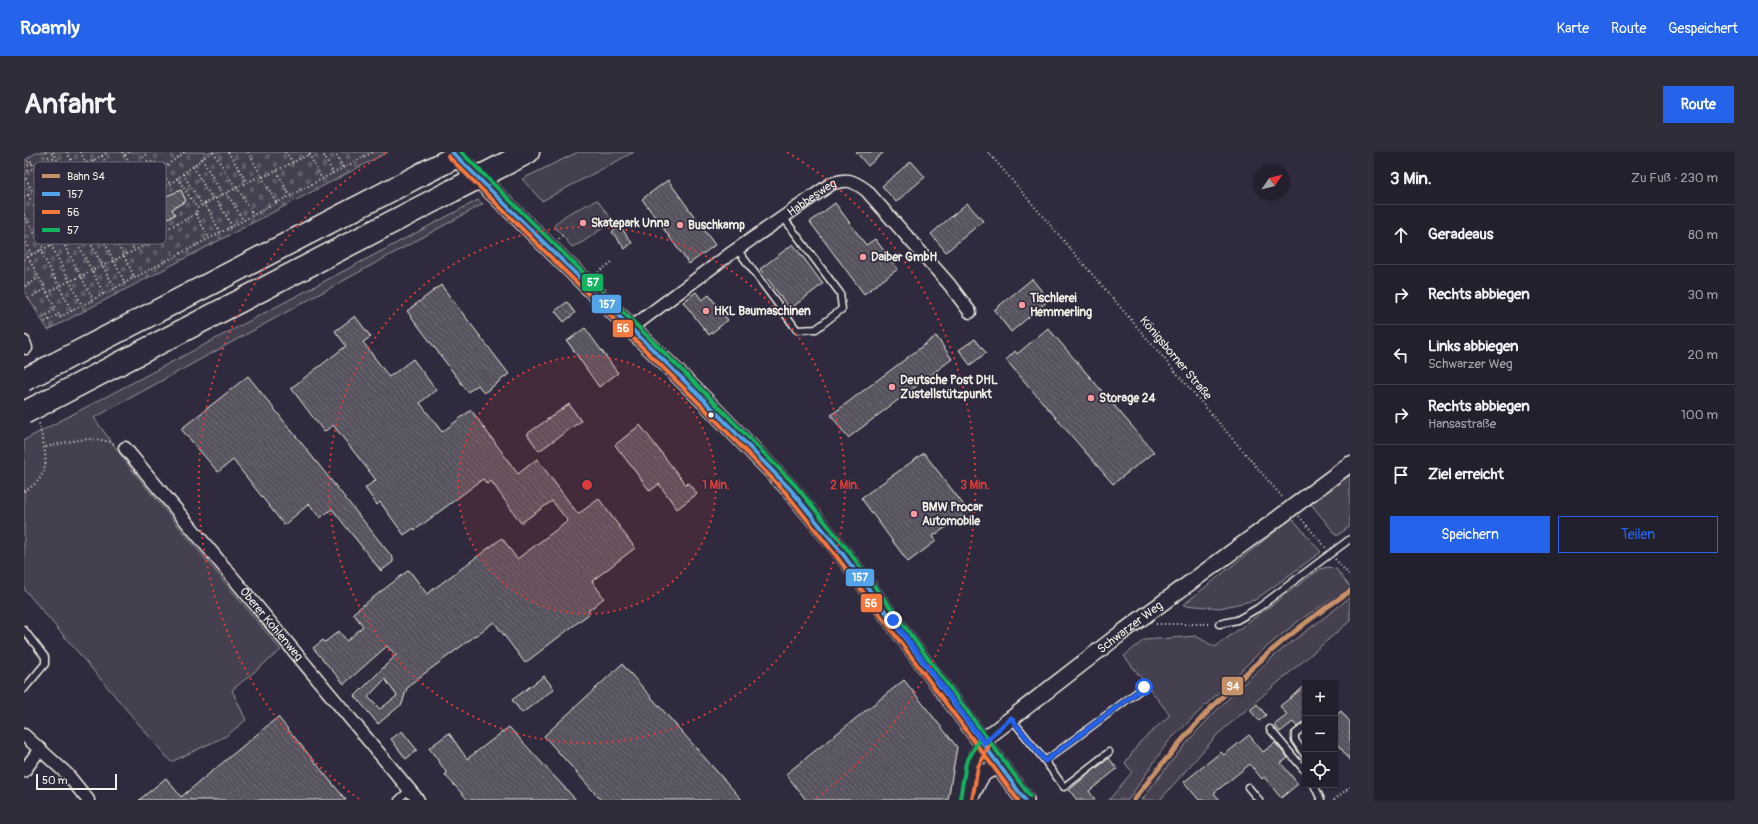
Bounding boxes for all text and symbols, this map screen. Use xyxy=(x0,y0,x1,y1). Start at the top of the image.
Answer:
text: Roamly xyxy=(20,16,80,40)
text: Karte xyxy=(1557,20,1589,37)
text: Route xyxy=(1611,20,1646,37)
text: Gespeichert xyxy=(1668,20,1738,37)
button: Route xyxy=(1663,86,1734,123)
text: Anfahrt xyxy=(24,87,116,122)
legend xyxy=(34,162,166,244)
north arrow xyxy=(1254,164,1290,200)
text: 3 Min. xyxy=(1390,168,1432,189)
text: Bahn S4 xyxy=(67,170,106,183)
text: Zu Fuß · 230 m xyxy=(1631,170,1718,186)
street label: Habbesweg xyxy=(785,176,838,220)
text: 157 xyxy=(67,188,83,201)
text: 56 xyxy=(67,206,79,219)
place label: Skatepark Unna xyxy=(591,216,670,231)
marker: Skatepark Unna xyxy=(578,218,588,228)
place label: Buschkamp xyxy=(688,218,745,233)
marker: Buschkamp xyxy=(675,220,685,230)
text: 57 xyxy=(67,224,79,237)
icon: ahead xyxy=(1390,224,1412,246)
text: Geradeaus xyxy=(1428,225,1494,244)
text: 80 m xyxy=(1688,227,1718,243)
place label: Daiber GmbH xyxy=(871,250,937,265)
marker: Daiber GmbH xyxy=(858,252,868,262)
line badge: 57 xyxy=(581,273,604,292)
text: 57 xyxy=(587,276,599,289)
icon: right xyxy=(1390,284,1412,306)
text: Rechts abbiegen xyxy=(1428,285,1530,304)
text: 30 m xyxy=(1688,287,1718,303)
place label: Tischlerei Hemmerling xyxy=(1029,291,1092,320)
line badge: 157 xyxy=(591,294,622,314)
text: 157 xyxy=(599,298,615,311)
marker: Tischlerei Hemmerling xyxy=(1017,300,1027,310)
place label: HKL Baumaschinen xyxy=(714,304,811,319)
marker: HKL Baumaschinen xyxy=(701,306,711,316)
street label: Königsborner Straße xyxy=(1136,313,1215,403)
line badge: 56 xyxy=(612,319,634,338)
text: 56 xyxy=(617,322,630,335)
text: Links abbiegen xyxy=(1428,337,1519,356)
icon: left xyxy=(1390,344,1412,366)
text: 20 m xyxy=(1687,347,1718,363)
text: Schwarzer Weg xyxy=(1428,356,1512,372)
place label: Deutsche Post DHL Zustellstützpunkt xyxy=(900,373,998,402)
marker: Deutsche Post DHL Zustellstützpunkt xyxy=(887,382,897,392)
place label: Storage 24 xyxy=(1099,391,1155,406)
marker: Storage 24 xyxy=(1086,393,1096,403)
text: Rechts abbiegen xyxy=(1428,397,1530,416)
icon: right xyxy=(1390,404,1412,426)
text: 100 m xyxy=(1681,407,1718,423)
unlabelled marker xyxy=(706,410,716,420)
text: Hansastraße xyxy=(1428,416,1496,432)
icon: arrive xyxy=(1390,464,1412,486)
text: Ziel erreicht xyxy=(1428,465,1504,484)
centre of rings xyxy=(580,478,594,492)
text: 1 Min. xyxy=(702,478,730,493)
text: 2 Min. xyxy=(830,478,860,493)
text: 3 Min. xyxy=(960,478,990,493)
place label: BMW Procar Automobile xyxy=(922,500,984,529)
marker: BMW Procar Automobile xyxy=(909,509,919,519)
button: Speichern xyxy=(1390,516,1550,553)
button: Teilen xyxy=(1558,516,1718,553)
line badge: 157 xyxy=(845,568,875,587)
text: 157 xyxy=(852,571,868,584)
street label: Oberer Kohlenweg xyxy=(236,585,306,664)
line badge: 56 xyxy=(860,593,883,613)
text: 56 xyxy=(865,597,878,610)
street label: Schwarzer Weg xyxy=(1094,598,1166,657)
route end xyxy=(884,611,902,629)
line badge: S4 xyxy=(1221,676,1244,696)
route start xyxy=(1135,678,1153,696)
text: S4 xyxy=(1227,680,1240,693)
map controls xyxy=(1302,680,1338,788)
button: + xyxy=(1302,680,1338,716)
button: − xyxy=(1302,716,1338,752)
button: locate xyxy=(1302,752,1338,788)
scale bar xyxy=(36,772,117,791)
text: 50 m xyxy=(42,774,68,787)

